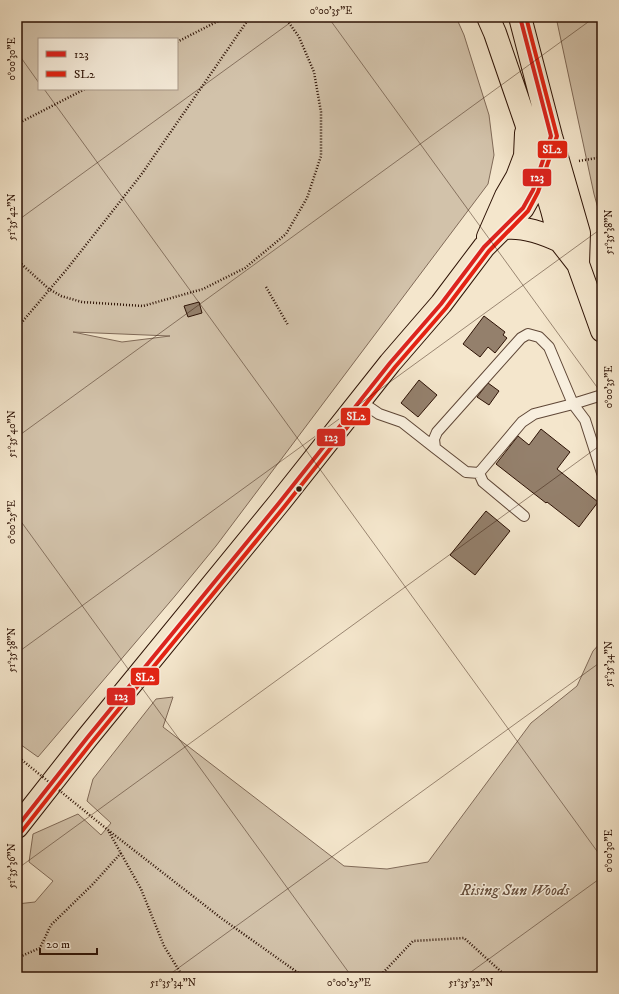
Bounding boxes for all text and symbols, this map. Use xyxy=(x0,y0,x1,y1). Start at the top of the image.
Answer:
text: 0°00'35"E xyxy=(310,5,352,17)
text: 0°00'30"E xyxy=(6,37,18,81)
legend xyxy=(38,38,178,90)
text: 123 xyxy=(74,47,89,62)
text: SL2 xyxy=(74,67,95,82)
line badge: SL2 xyxy=(537,140,568,159)
text: SL2 xyxy=(542,143,562,157)
line badge: 123 xyxy=(522,168,552,187)
text: 123 xyxy=(530,171,544,185)
text: 51°35'42"N xyxy=(6,194,18,240)
text: 51°35'38"N xyxy=(603,209,615,255)
text: 0°00'35"E xyxy=(603,366,615,408)
line badge: SL2 xyxy=(340,407,371,426)
text: 51°35'40"N xyxy=(6,410,18,458)
text: SL2 xyxy=(346,410,366,424)
line badge: 123 xyxy=(316,428,346,447)
text: 123 xyxy=(324,431,338,445)
unlabelled marker xyxy=(294,484,304,494)
text: 0°00'25"E xyxy=(6,500,18,544)
text: 51°35'38"N xyxy=(6,627,18,673)
text: 51°35'34"N xyxy=(603,641,615,687)
line badge: SL2 xyxy=(130,667,160,686)
text: SL2 xyxy=(135,671,155,685)
line badge: 123 xyxy=(106,687,136,706)
text: 123 xyxy=(114,690,128,704)
text: 0°00'30"E xyxy=(603,829,615,873)
text: 51°35'36"N xyxy=(6,843,18,889)
park label: Rising Sun Woods xyxy=(460,880,571,900)
scale bar xyxy=(40,930,97,956)
text: 20 m xyxy=(46,937,70,952)
text: 51°35'34"N xyxy=(150,977,196,989)
text: 0°00'25"E xyxy=(327,977,371,989)
text: 51°35'32"N xyxy=(449,977,493,989)

